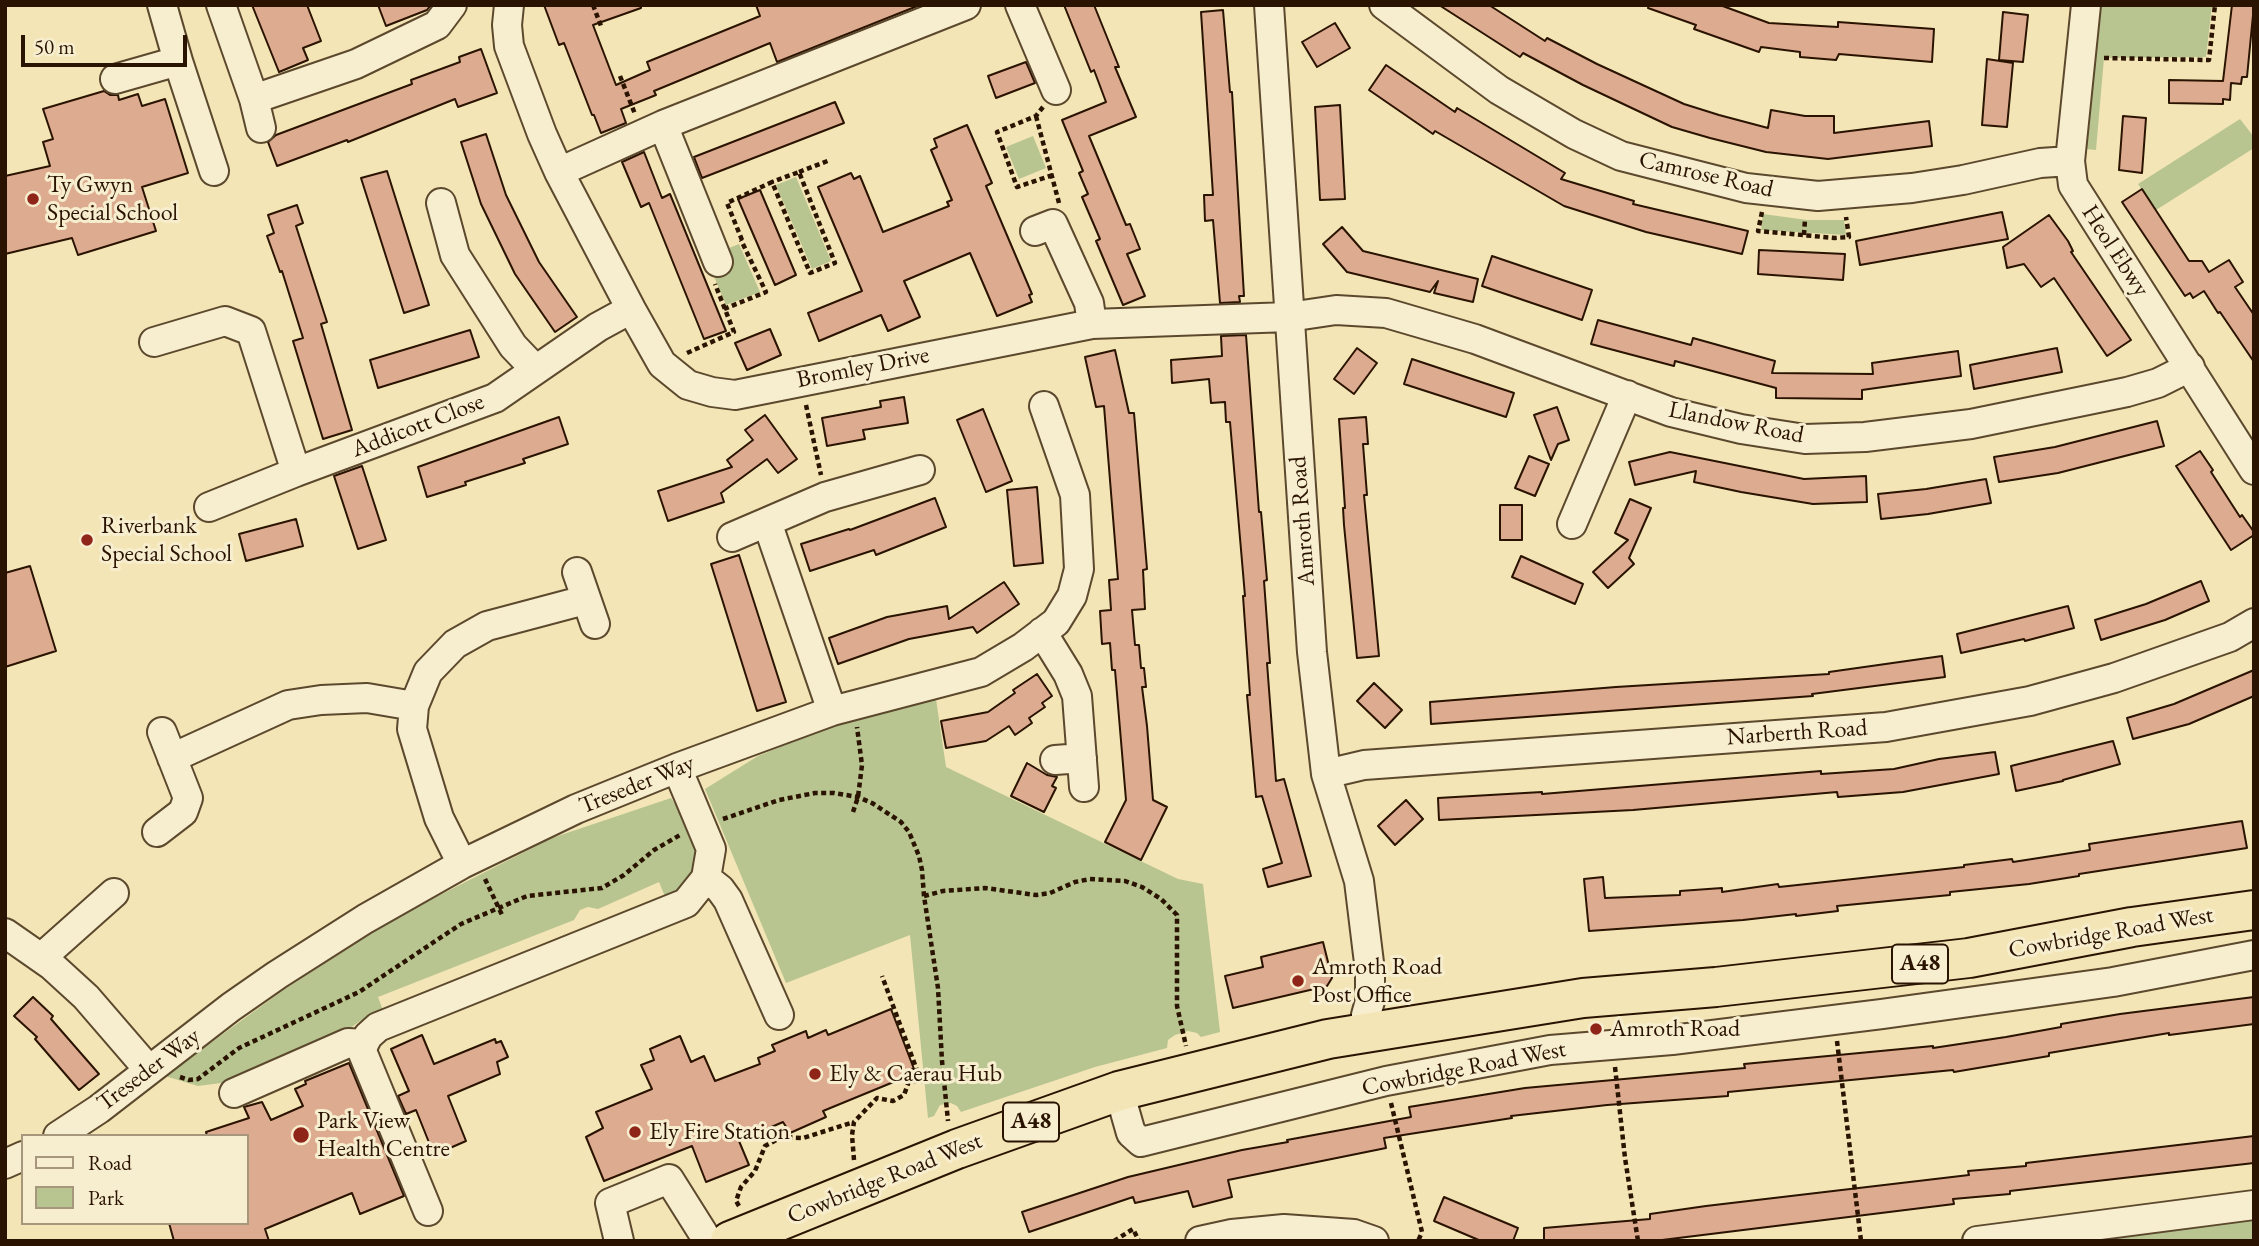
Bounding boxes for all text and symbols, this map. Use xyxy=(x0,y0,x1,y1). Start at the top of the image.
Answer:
scale bar xyxy=(24,21,191,65)
text: 50 m xyxy=(34,33,75,60)
street label: Camrose Road xyxy=(1636,146,1776,204)
place label: Ty Gwyn Special School xyxy=(47,171,178,227)
marker: Ty Gwyn Special School xyxy=(25,191,41,207)
street label: Heol Ebwy xyxy=(2075,200,2155,302)
street label: Bromley Drive xyxy=(794,341,932,395)
street label: Addicott Close xyxy=(348,388,488,464)
street label: Llandow Road xyxy=(1666,396,1806,450)
street label: Amroth Road xyxy=(1284,455,1322,587)
place label: Riverbank Special School xyxy=(101,512,232,568)
marker: Riverbank Special School xyxy=(79,532,95,548)
street label: Narberth Road xyxy=(1726,714,1868,752)
street label: Treseder Way xyxy=(575,749,699,821)
street label: Cowbridge Road West xyxy=(2006,901,2216,965)
road number: A48 xyxy=(1892,945,1948,984)
place label: Amroth Road Post Office xyxy=(1312,953,1442,1009)
marker: Amroth Road Post Office xyxy=(1290,973,1306,989)
place label: Amroth Road xyxy=(1610,1015,1740,1043)
marker: Amroth Road xyxy=(1588,1021,1604,1037)
street label: Treseder Way xyxy=(92,1022,206,1118)
street label: Cowbridge Road West xyxy=(1360,1035,1568,1103)
place label: Ely & Caerau Hub xyxy=(829,1060,1002,1088)
marker: Ely & Caerau Hub xyxy=(807,1066,823,1082)
road number: A48 xyxy=(1003,1102,1059,1142)
place label: Park View Health Centre xyxy=(317,1107,450,1163)
place label: Ely Fire Station xyxy=(649,1118,790,1146)
marker: Ely Fire Station xyxy=(627,1124,643,1140)
marker: Park View Health Centre xyxy=(291,1125,311,1145)
street label: Cowbridge Road West xyxy=(784,1127,986,1231)
legend xyxy=(21,1134,248,1225)
text: Road xyxy=(88,1149,132,1176)
text: Park xyxy=(88,1184,124,1211)

